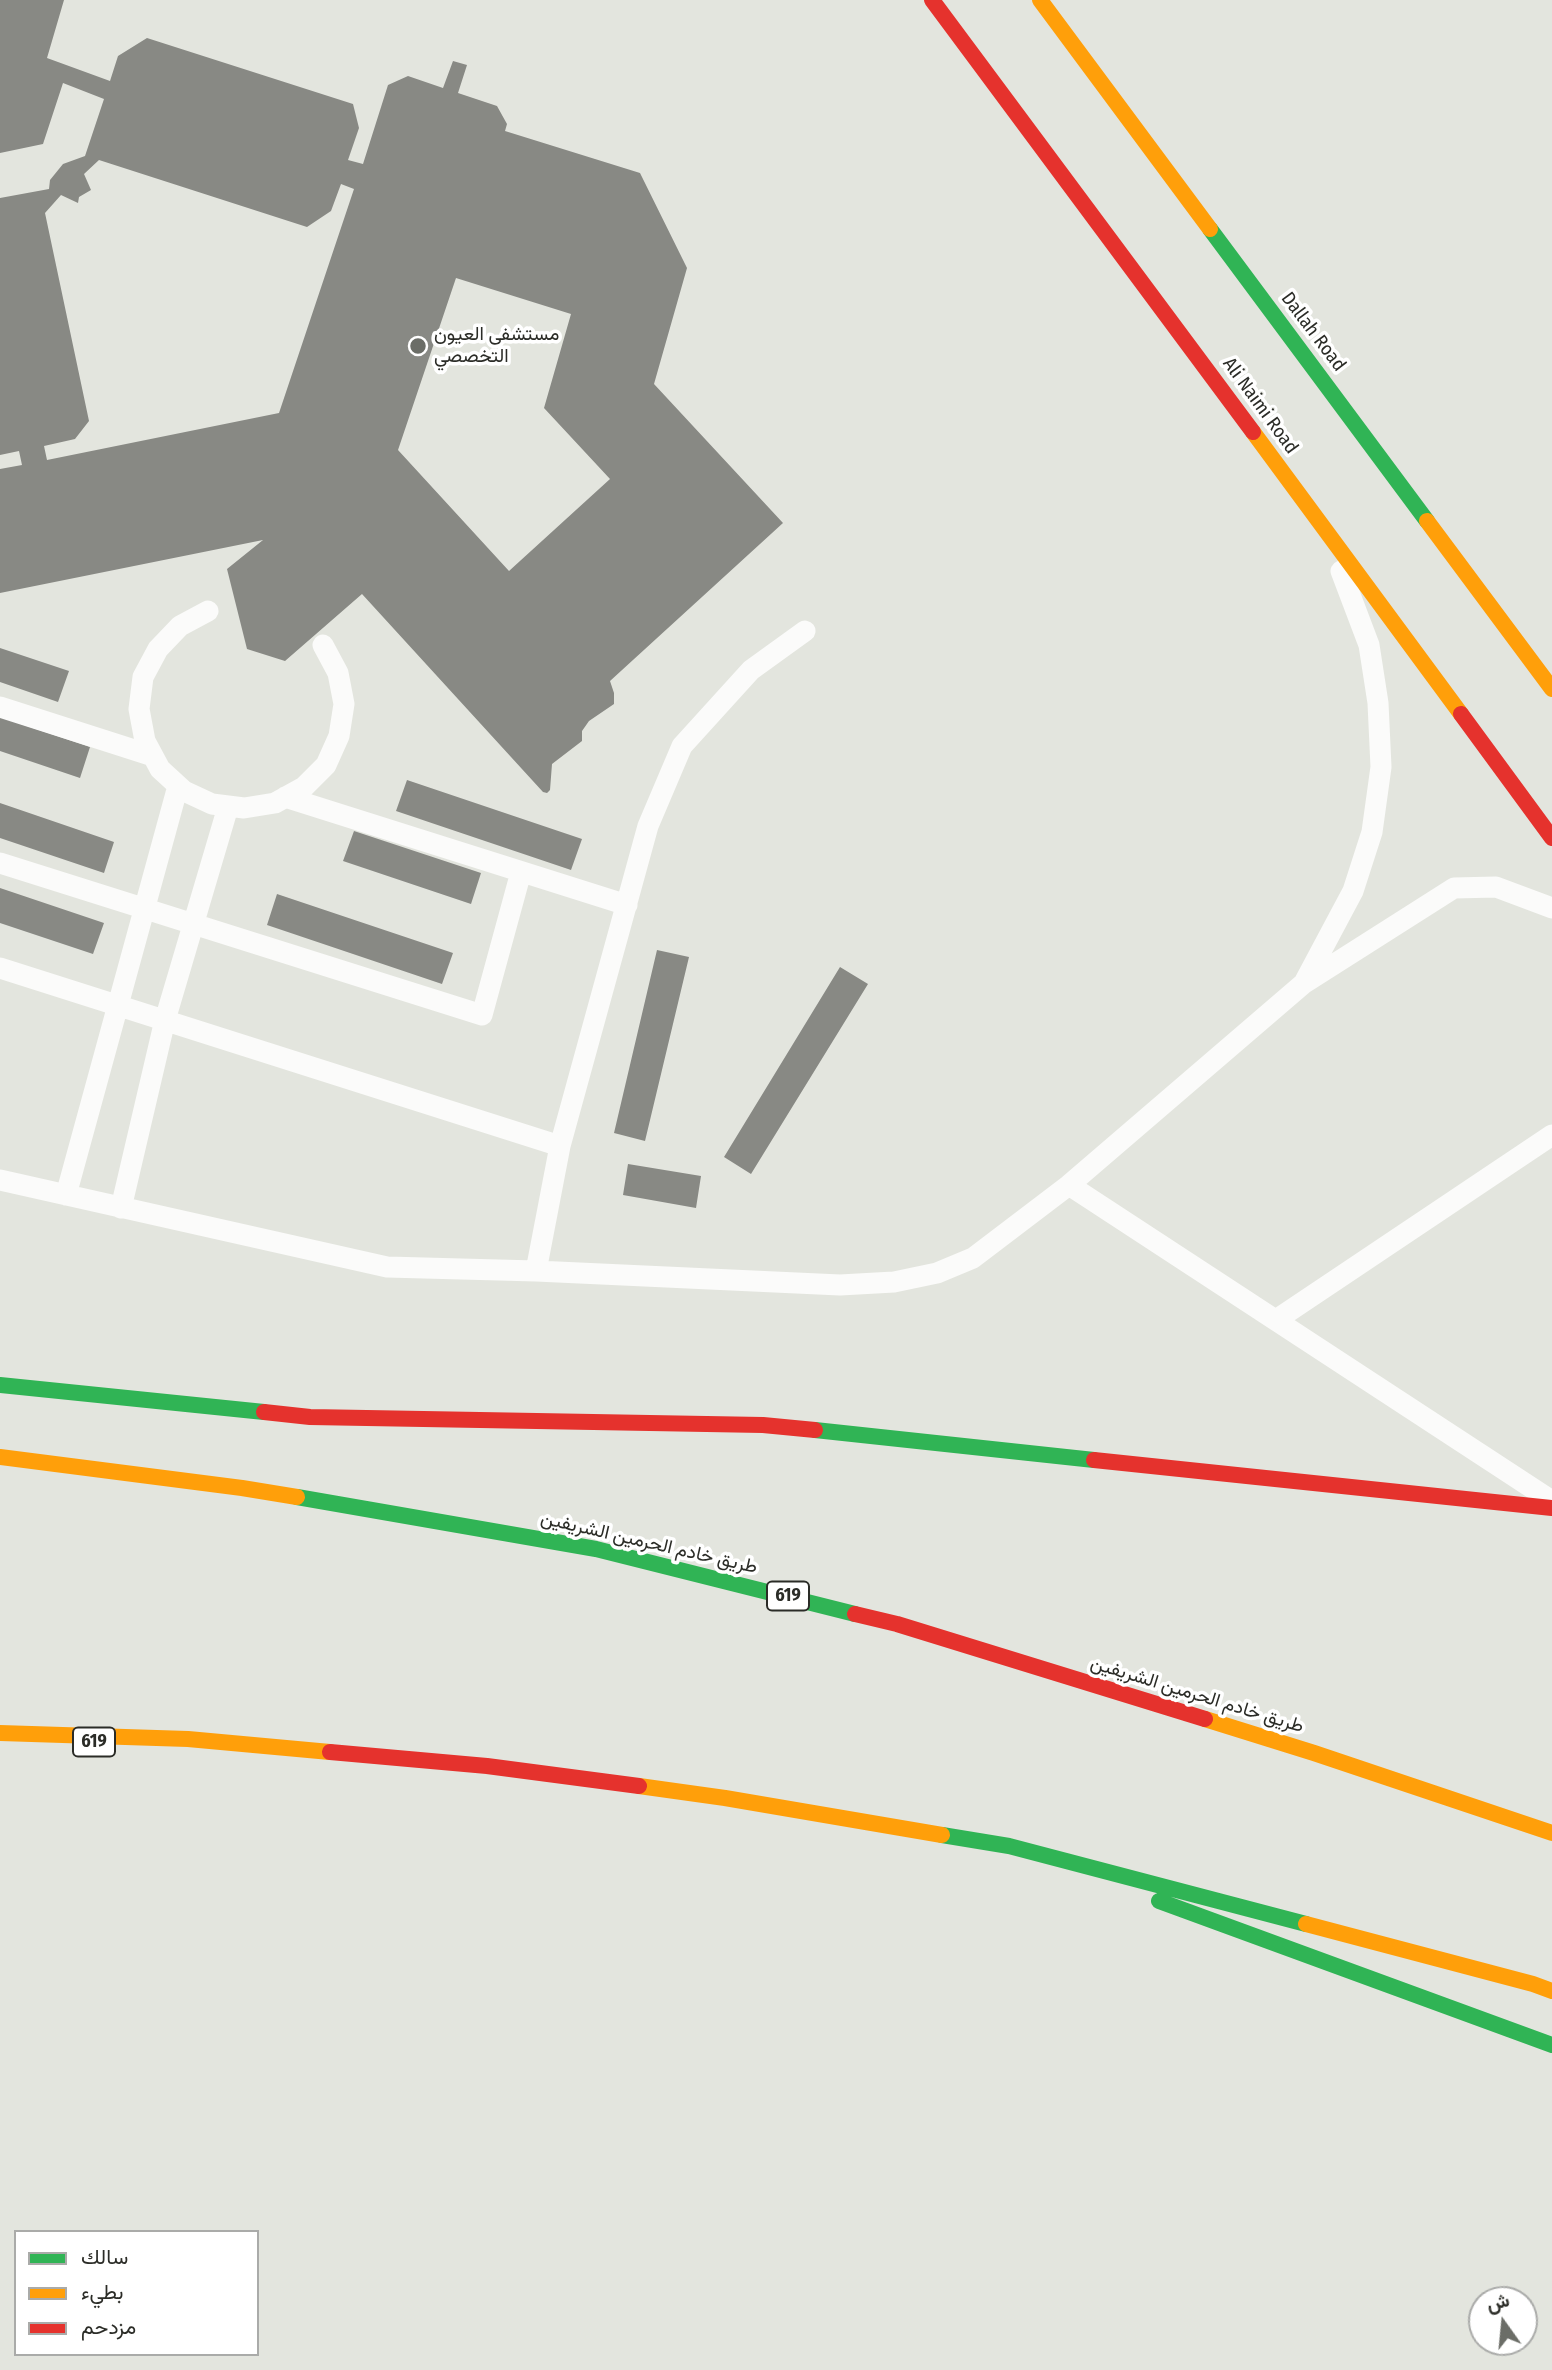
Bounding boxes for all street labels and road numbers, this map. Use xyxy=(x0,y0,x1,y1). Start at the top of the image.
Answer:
street label: Dallah Road xyxy=(1276,288,1350,376)
street label: Ali Naimi Road xyxy=(1218,354,1302,458)
street label: طريق خادم الحرمين الشريفين xyxy=(538,1507,760,1579)
road number: 619 xyxy=(767,1582,809,1610)
street label: طريق خادم الحرمين الشريفين xyxy=(1088,1652,1306,1738)
road number: 619 xyxy=(73,1728,115,1756)

